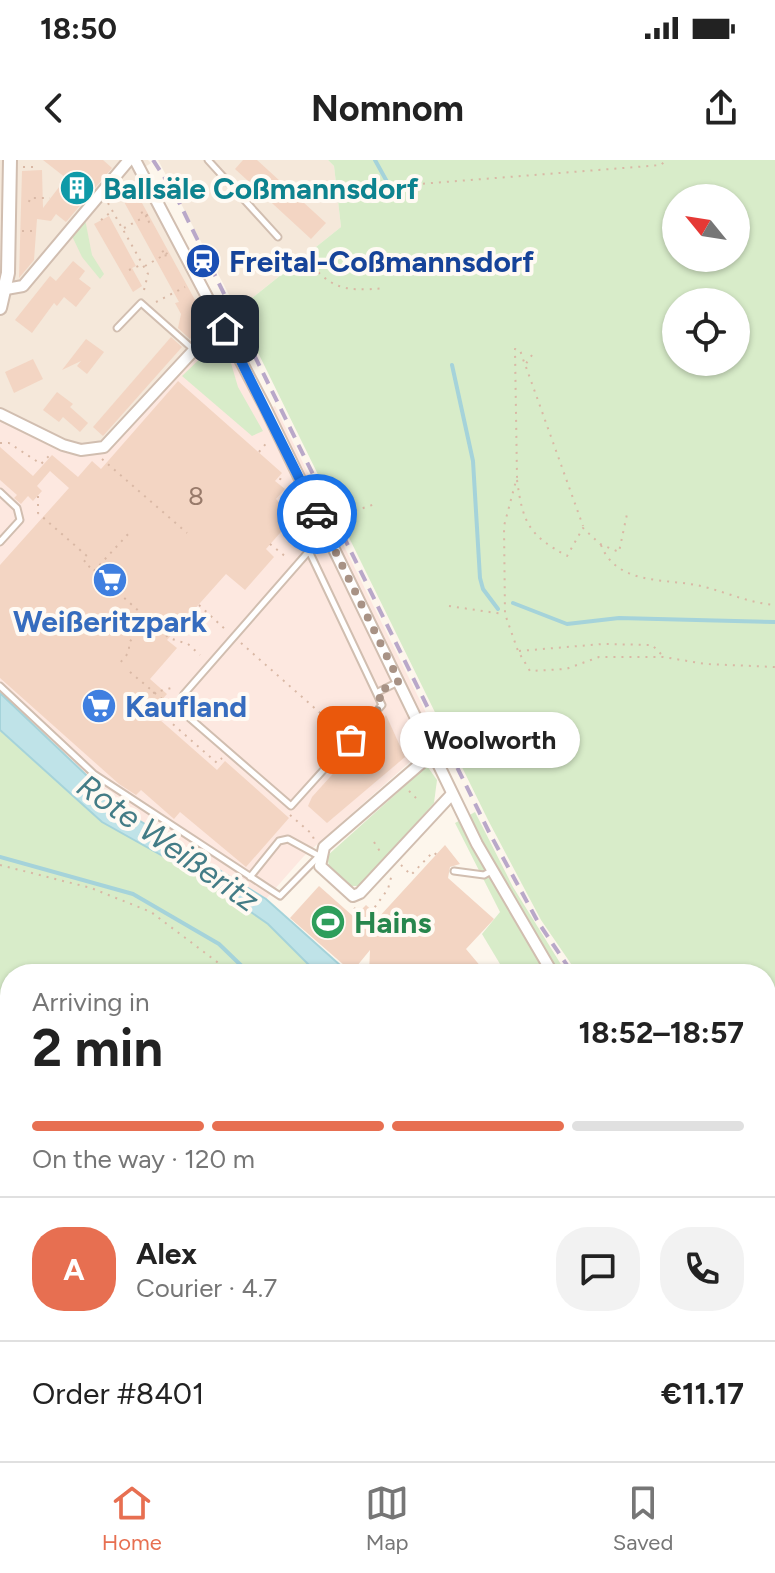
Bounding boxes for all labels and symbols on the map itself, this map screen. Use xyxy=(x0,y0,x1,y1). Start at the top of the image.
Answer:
building icon: Ballsäle Coßmannsdorf xyxy=(58,169,96,207)
place label: Ballsäle Coßmannsdorf xyxy=(103,170,419,207)
north arrow xyxy=(662,184,750,272)
station icon: Freital-Coßmannsdorf xyxy=(184,242,222,280)
place label: Freital-Coßmannsdorf xyxy=(229,243,534,280)
pin xyxy=(191,295,259,363)
courier xyxy=(277,474,357,554)
house number: 8 xyxy=(188,480,204,512)
supermarket icon: Weißeritzpark xyxy=(91,561,129,599)
place label: Weißeritzpark xyxy=(13,603,207,640)
supermarket icon: Kaufland xyxy=(80,687,118,725)
place label: Kaufland xyxy=(125,688,247,725)
pin xyxy=(317,706,385,774)
callout: Woolworth xyxy=(399,712,579,768)
water label: Rote Weißeritz xyxy=(70,766,266,920)
sports icon: Hains xyxy=(309,903,347,941)
place label: Hains xyxy=(354,904,431,941)

